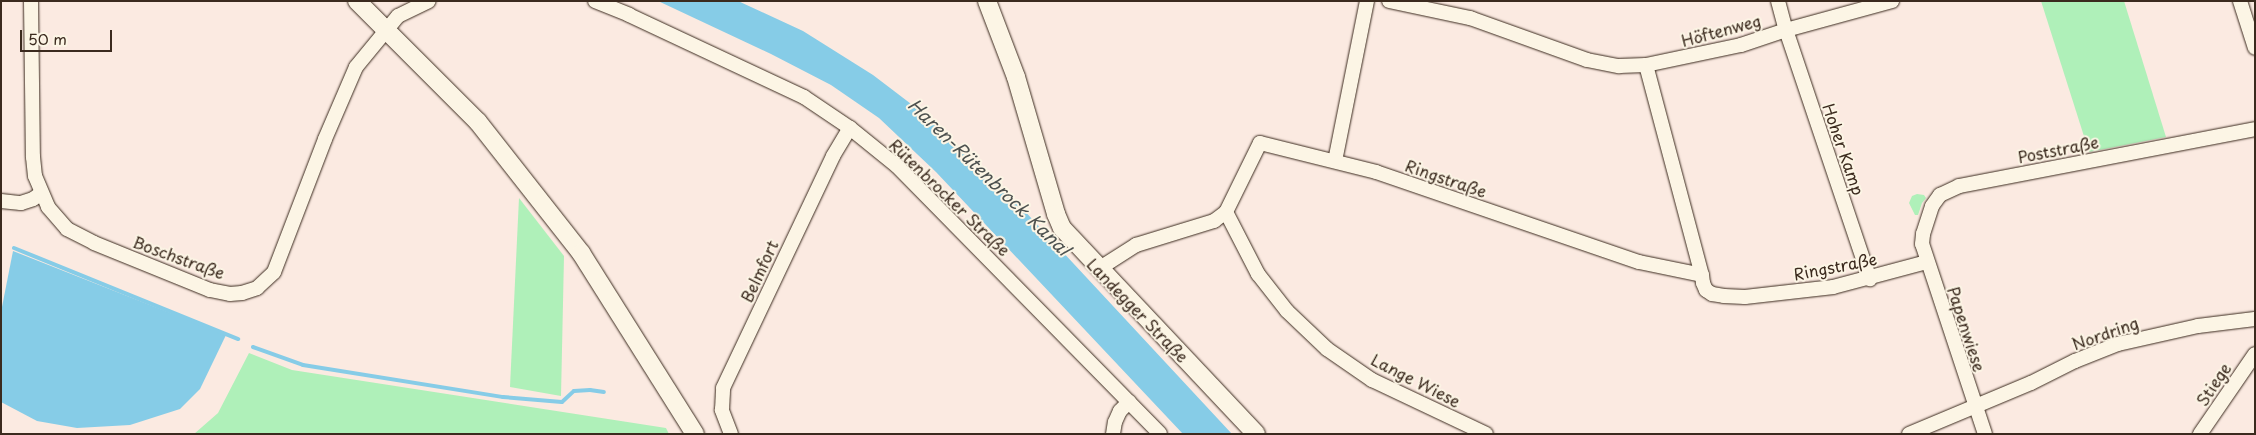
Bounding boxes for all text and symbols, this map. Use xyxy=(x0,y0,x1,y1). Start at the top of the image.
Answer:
street label: Höftenweg xyxy=(1679,10,1763,50)
scale bar xyxy=(22,20,115,52)
text: 50 m xyxy=(28,27,67,50)
water label: Haren-Rütenbrock Kanal xyxy=(904,94,1074,260)
street label: Hoher Kamp xyxy=(1819,101,1869,197)
street label: Poststraße xyxy=(2016,132,2100,166)
street label: Rütenbrocker Straße xyxy=(885,134,1015,260)
street label: Ringstraße xyxy=(1403,155,1489,201)
street label: Boschstraße xyxy=(131,232,227,282)
street label: Belmfort xyxy=(736,237,782,305)
street label: Ringstraße xyxy=(1792,249,1878,283)
street label: Landegger Straße xyxy=(1083,254,1193,366)
street label: Papenwiese xyxy=(1944,284,1990,374)
street label: Nordring xyxy=(2069,313,2141,353)
street label: Lange Wiese xyxy=(1368,349,1464,411)
street label: Stiege xyxy=(2192,359,2234,409)

